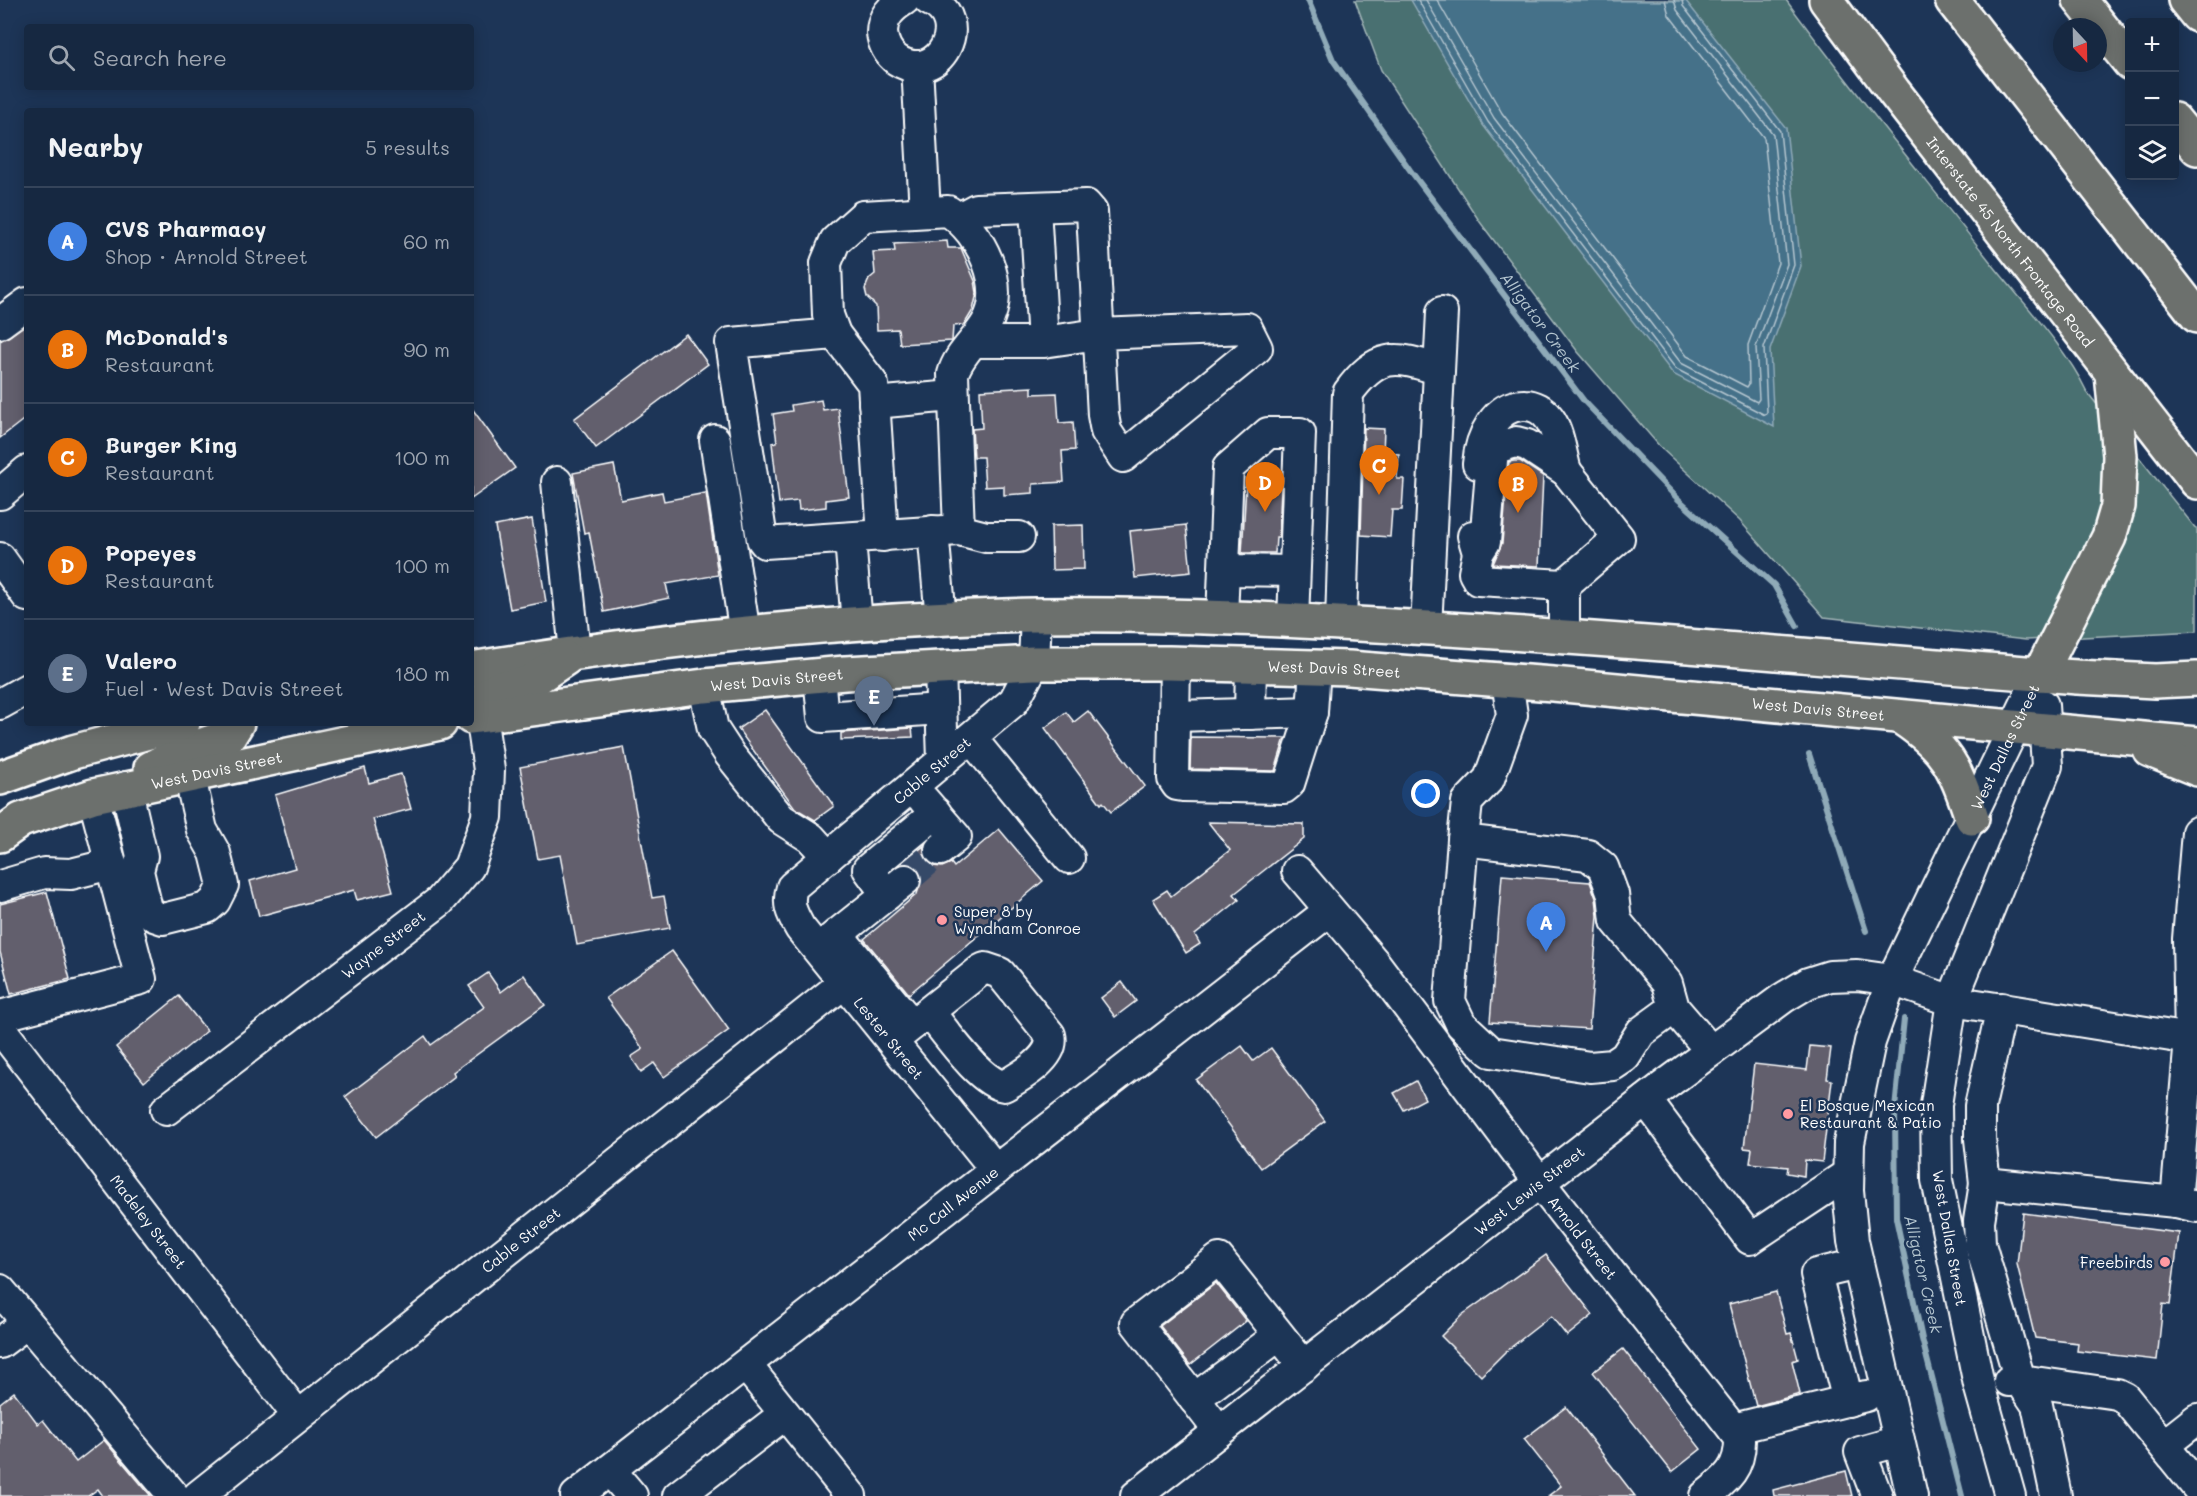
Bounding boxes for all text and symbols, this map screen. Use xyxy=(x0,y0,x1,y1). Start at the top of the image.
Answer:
north arrow xyxy=(2053,18,2107,72)
map controls xyxy=(2125,18,2179,180)
button: + xyxy=(2125,18,2179,72)
search box xyxy=(24,24,474,90)
icon: search xyxy=(45,41,78,74)
text: Search here xyxy=(93,43,227,72)
button: − xyxy=(2125,72,2179,126)
button: layers xyxy=(2125,126,2179,180)
text: Nearby xyxy=(48,130,143,164)
street label: Interstate 45 North Frontage Road xyxy=(1922,132,2098,351)
text: 5 results xyxy=(365,134,450,160)
text: CVS Pharmacy xyxy=(105,214,266,243)
text: A xyxy=(61,228,74,254)
text: 60 m xyxy=(403,228,450,254)
text: Shop · Arnold Street xyxy=(105,243,308,269)
water label: Alligator Creek xyxy=(1496,267,1586,377)
text: McDonald's xyxy=(105,322,228,351)
text: B xyxy=(61,336,74,362)
text: 90 m xyxy=(404,336,450,362)
text: Restaurant xyxy=(105,351,215,377)
text: Burger King xyxy=(105,430,237,459)
text: C xyxy=(60,444,75,470)
text: 100 m xyxy=(394,444,450,470)
pin: C xyxy=(1360,446,1398,495)
text: Restaurant xyxy=(105,459,215,485)
pin: D xyxy=(1246,462,1284,512)
pin: B xyxy=(1498,464,1538,513)
text: Popeyes xyxy=(105,538,196,567)
text: D xyxy=(60,552,75,578)
text: 100 m xyxy=(394,552,450,578)
text: Restaurant xyxy=(105,567,215,593)
text: Valero xyxy=(105,646,177,675)
street label: West Davis Street xyxy=(1267,656,1401,682)
text: E xyxy=(61,660,74,686)
text: 180 m xyxy=(394,660,450,686)
street label: West Davis Street xyxy=(709,663,844,695)
text: Fuel · West Davis Street xyxy=(105,675,344,701)
pin: E xyxy=(854,676,894,726)
street label: West Dallas Street xyxy=(1966,680,2044,813)
street label: West Davis Street xyxy=(1751,693,1886,725)
street label: Cable Street xyxy=(889,732,975,808)
street label: West Davis Street xyxy=(149,746,284,794)
your location xyxy=(1411,779,1440,808)
place label: Super 8 by Wyndham Conroe xyxy=(954,901,1081,938)
pin: A xyxy=(1526,902,1566,952)
street label: Wayne Street xyxy=(337,906,429,983)
marker: Super 8 by Wyndham Conroe xyxy=(935,913,949,927)
street label: Lester Street xyxy=(850,993,928,1083)
place label: El Bosque Mexican Restaurant & Patio xyxy=(1800,1095,1941,1132)
marker: El Bosque Mexican Restaurant & Patio xyxy=(1781,1107,1795,1121)
street label: West Lewis Street xyxy=(1470,1141,1588,1240)
street label: Mc Call Avenue xyxy=(903,1162,1002,1245)
street label: West Dallas Street xyxy=(1928,1169,1972,1307)
street label: Madeley Street xyxy=(106,1170,191,1273)
street label: Arnold Street xyxy=(1544,1192,1622,1284)
street label: Cable Street xyxy=(477,1202,564,1277)
water label: Alligator Creek xyxy=(1900,1213,1948,1336)
place label: Freebirds xyxy=(2080,1252,2153,1272)
marker: Freebirds xyxy=(2158,1255,2172,1269)

